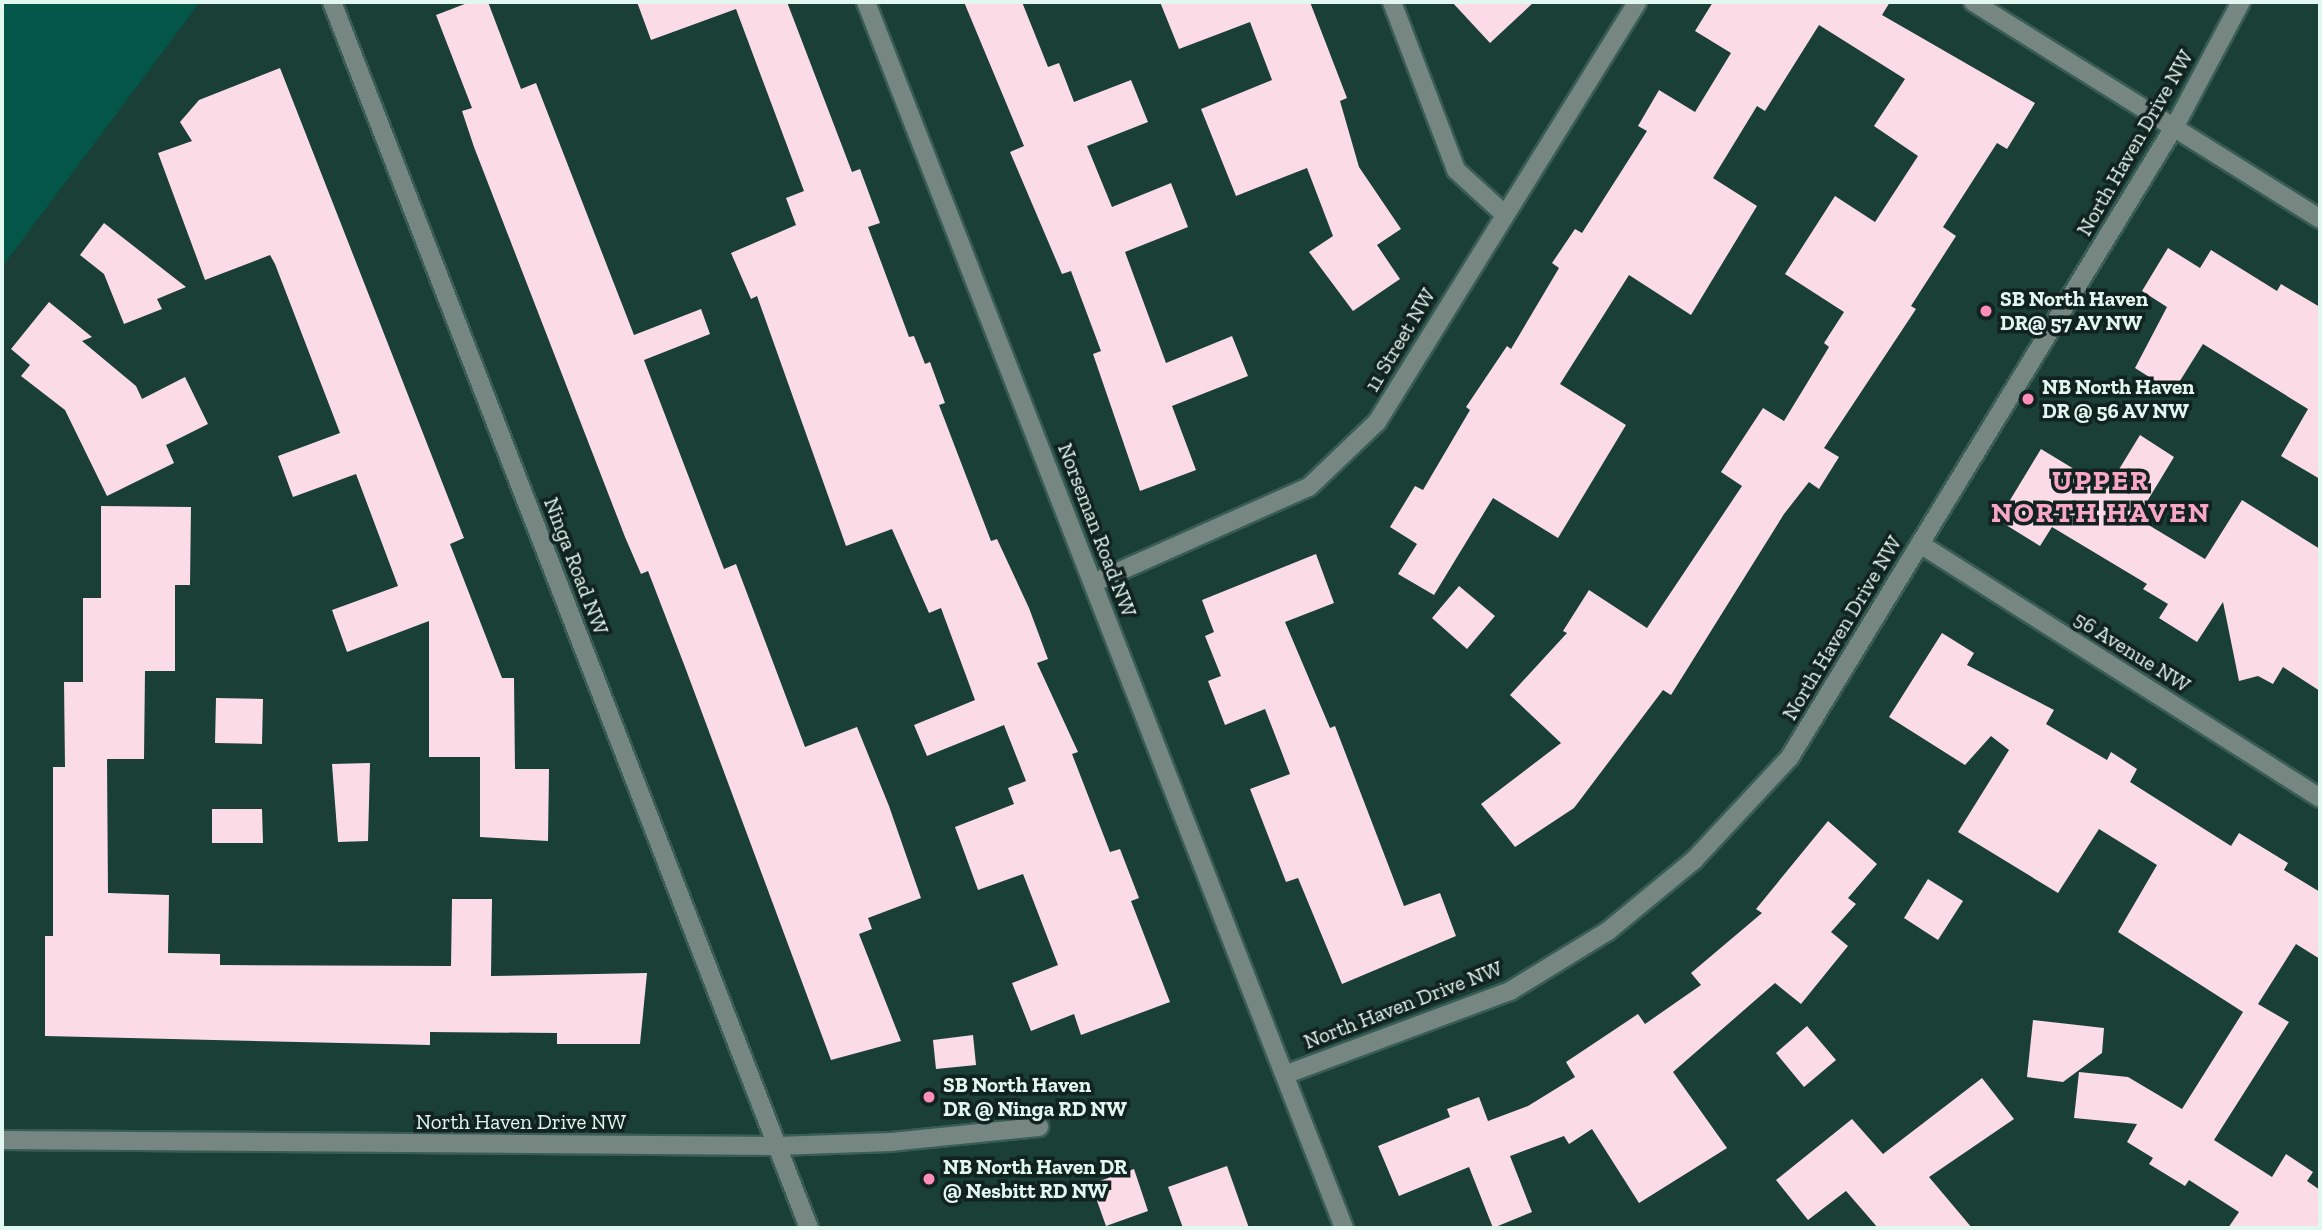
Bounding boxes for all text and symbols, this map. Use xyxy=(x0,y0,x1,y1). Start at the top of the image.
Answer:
street label: North Haven Drive NW xyxy=(2071,46,2199,240)
street label: 11 Street NW xyxy=(1359,284,1441,396)
place label: SB North Haven DR@ 57 AV NW xyxy=(2000,286,2148,336)
marker: SB North Haven DR@ 57 AV NW xyxy=(1978,303,1994,319)
place label: NB North Haven DR @ 56 AV NW xyxy=(2042,374,2194,424)
marker: NB North Haven DR @ 56 AV NW xyxy=(2020,391,2036,407)
street label: Norseman Road NW xyxy=(1052,440,1142,620)
district label: UPPER NORTH HAVEN xyxy=(1992,464,2210,530)
street label: Ninga Road NW xyxy=(538,494,614,638)
street label: North Haven Drive NW xyxy=(1777,531,1907,725)
street label: 56 Avenue NW xyxy=(2069,606,2195,698)
street label: North Haven Drive NW xyxy=(1300,955,1506,1055)
place label: SB North Haven DR @ Ninga RD NW xyxy=(943,1072,1127,1122)
marker: SB North Haven DR @ Ninga RD NW xyxy=(921,1089,937,1105)
street label: North Haven Drive NW xyxy=(416,1109,626,1135)
place label: NB North Haven DR @ Nesbitt RD NW xyxy=(943,1154,1127,1204)
marker: NB North Haven DR @ Nesbitt RD NW xyxy=(921,1171,937,1187)

